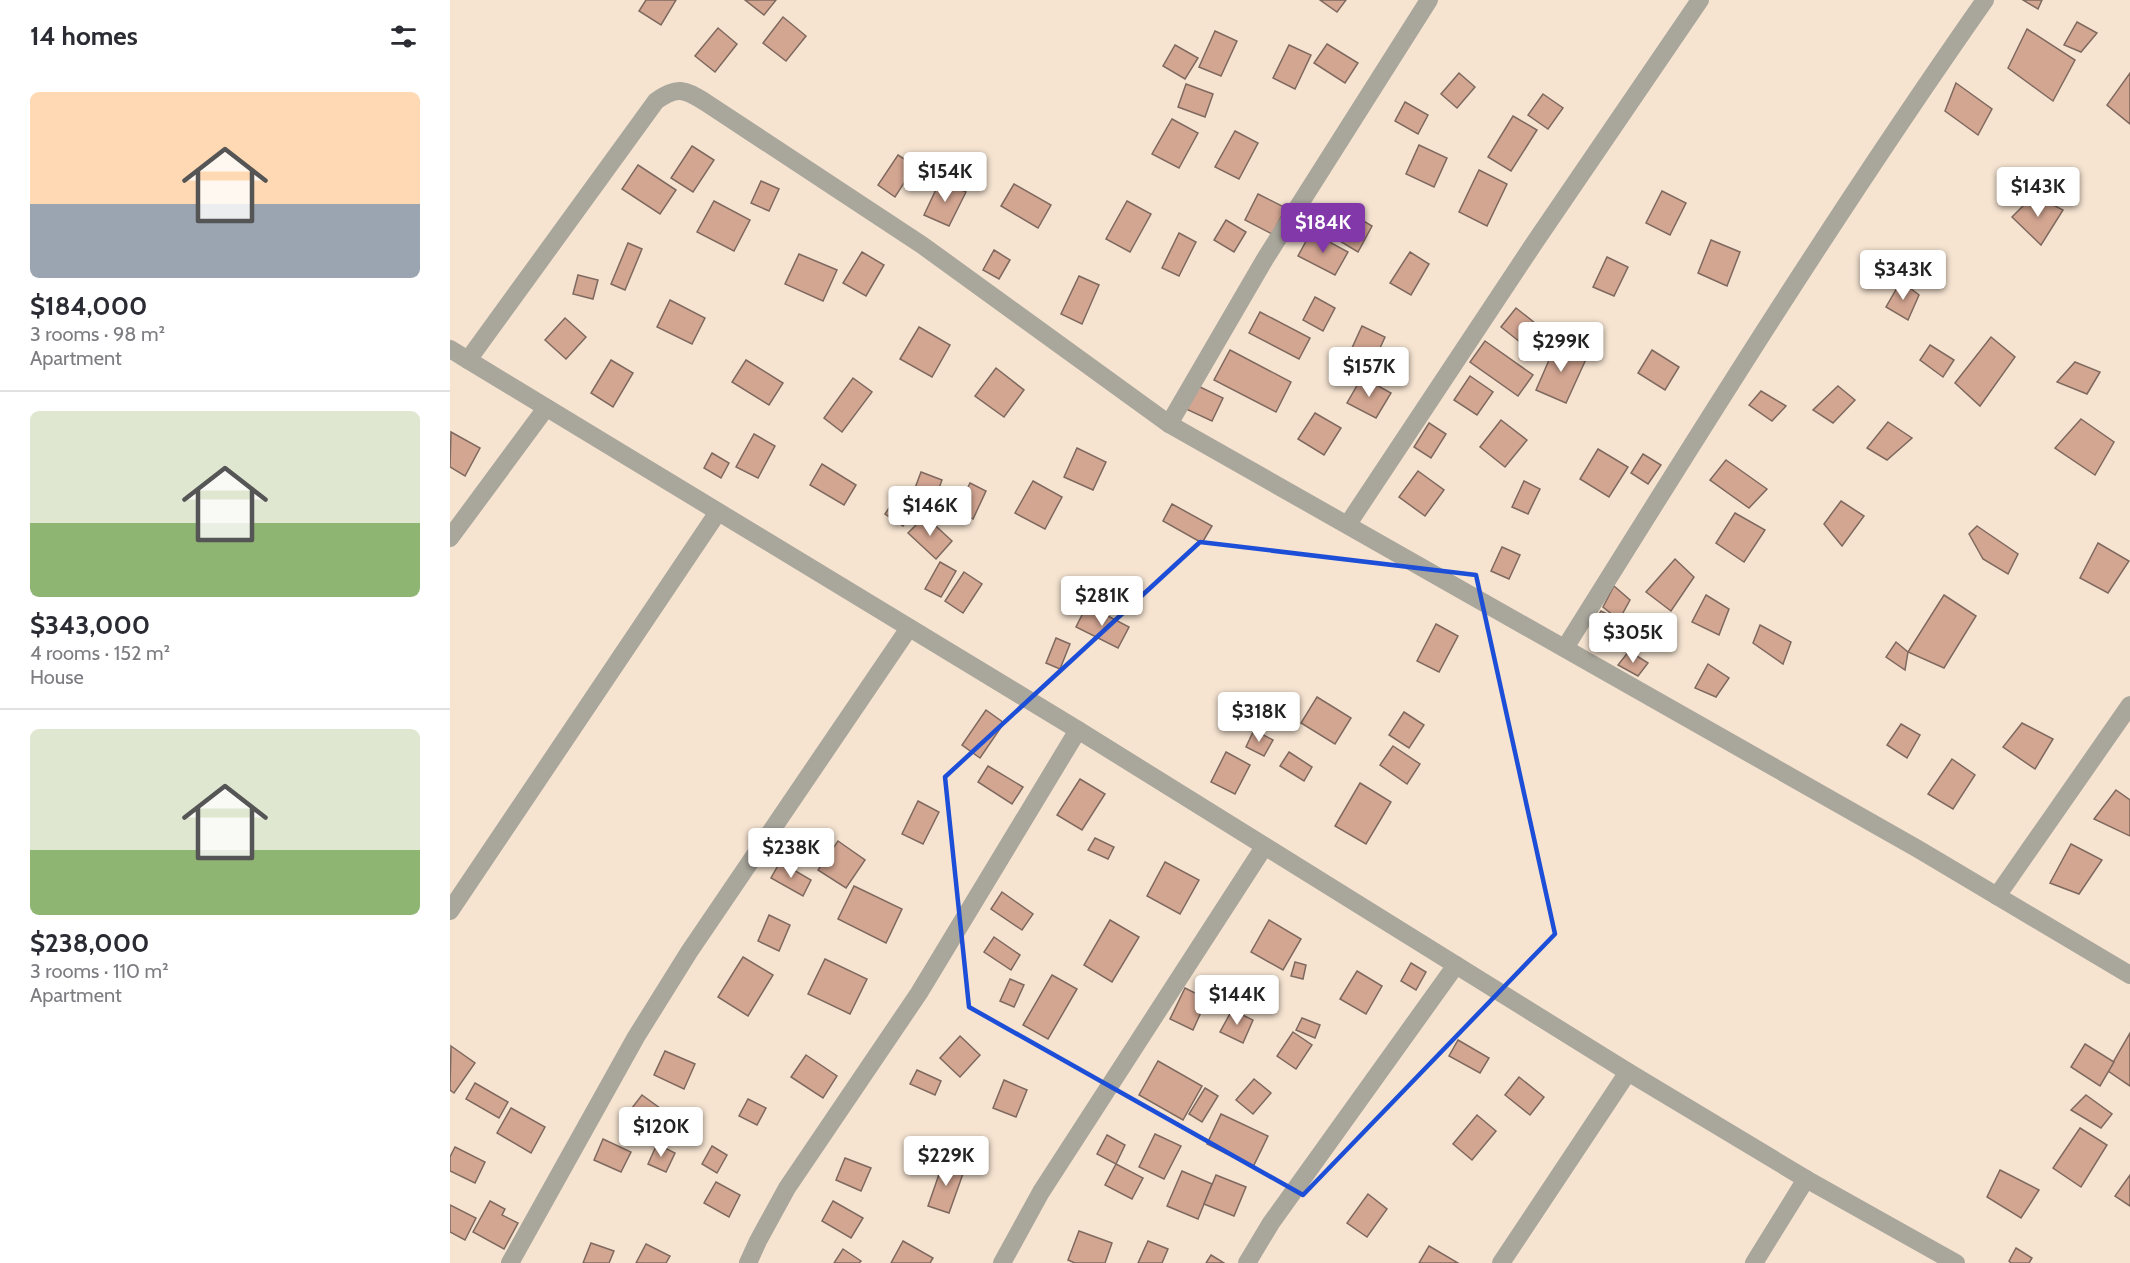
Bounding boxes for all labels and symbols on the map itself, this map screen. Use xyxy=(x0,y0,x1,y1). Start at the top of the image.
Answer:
pin: $154K xyxy=(903,152,987,203)
pin: $143K xyxy=(1996,167,2080,218)
pin: $184K xyxy=(1281,203,1365,254)
pin: $343K xyxy=(1861,250,1945,301)
pin: $299K xyxy=(1519,322,1603,373)
pin: $157K xyxy=(1327,347,1411,398)
pin: $146K xyxy=(888,486,972,537)
pin: $281K xyxy=(1060,576,1144,627)
pin: $305K xyxy=(1591,613,1675,664)
pin: $318K xyxy=(1217,692,1301,743)
pin: $238K xyxy=(749,828,833,879)
pin: $144K xyxy=(1195,975,1279,1026)
pin: $120K xyxy=(619,1107,703,1158)
pin: $229K xyxy=(904,1136,988,1187)

